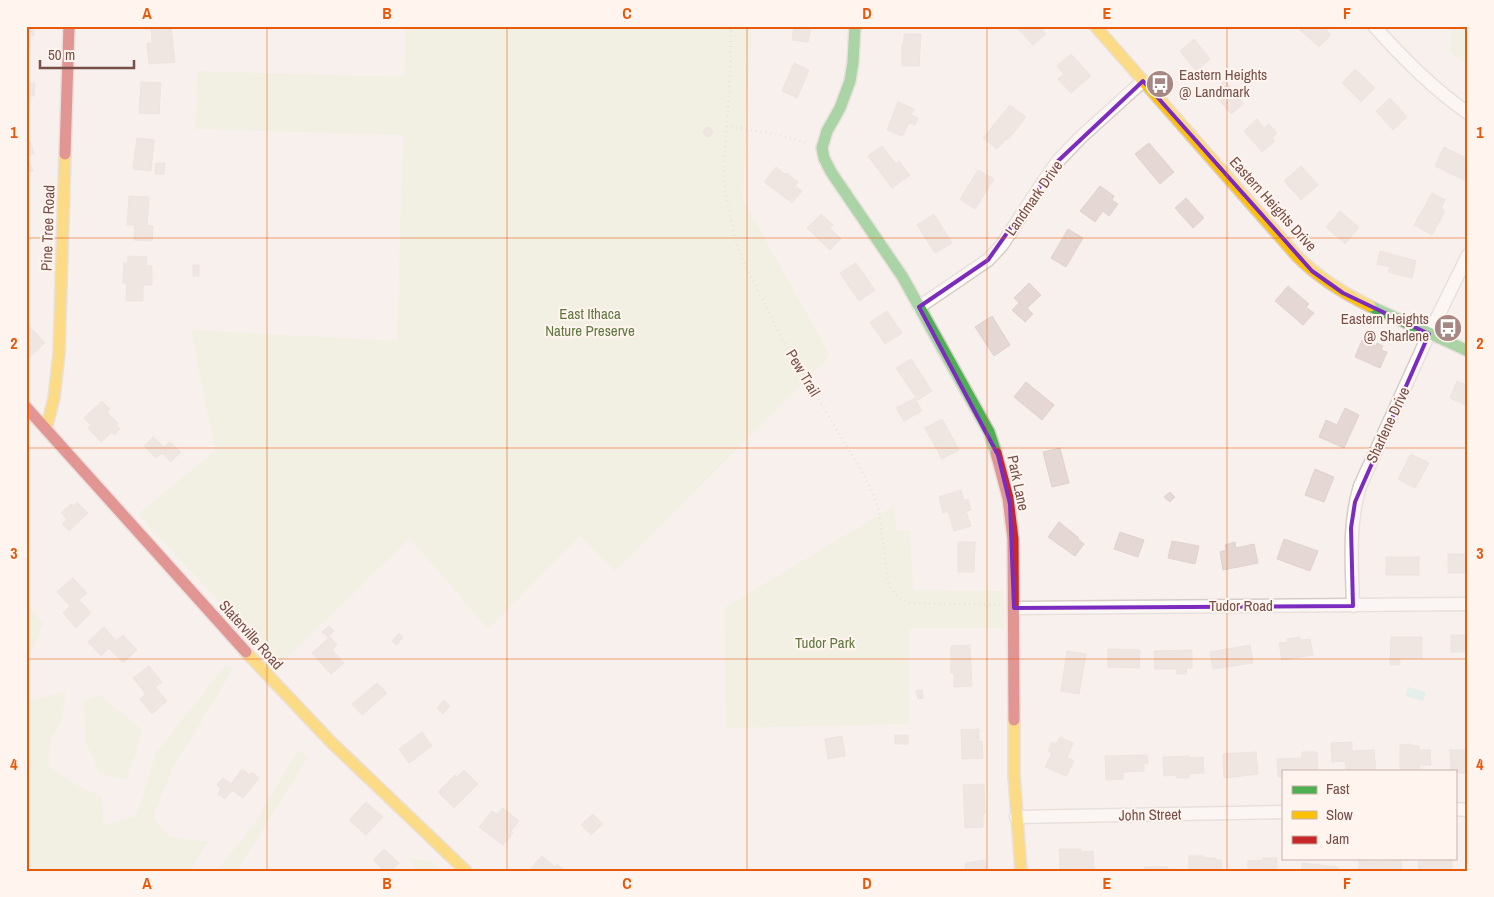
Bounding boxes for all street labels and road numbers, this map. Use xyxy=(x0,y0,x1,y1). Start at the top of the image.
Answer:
street label: Eastern Heights Drive xyxy=(1225,152,1322,256)
street label: Landmark Drive xyxy=(1000,156,1067,240)
street label: Pine Tree Road xyxy=(36,185,59,271)
street label: Pew Trail xyxy=(781,345,826,400)
street label: Sharlene Drive xyxy=(1361,383,1414,466)
street label: Park Lane xyxy=(1002,453,1035,513)
street label: Slaterville Road xyxy=(215,595,288,674)
street label: Tudor Road xyxy=(1209,595,1273,616)
street label: John Street xyxy=(1118,803,1182,826)

